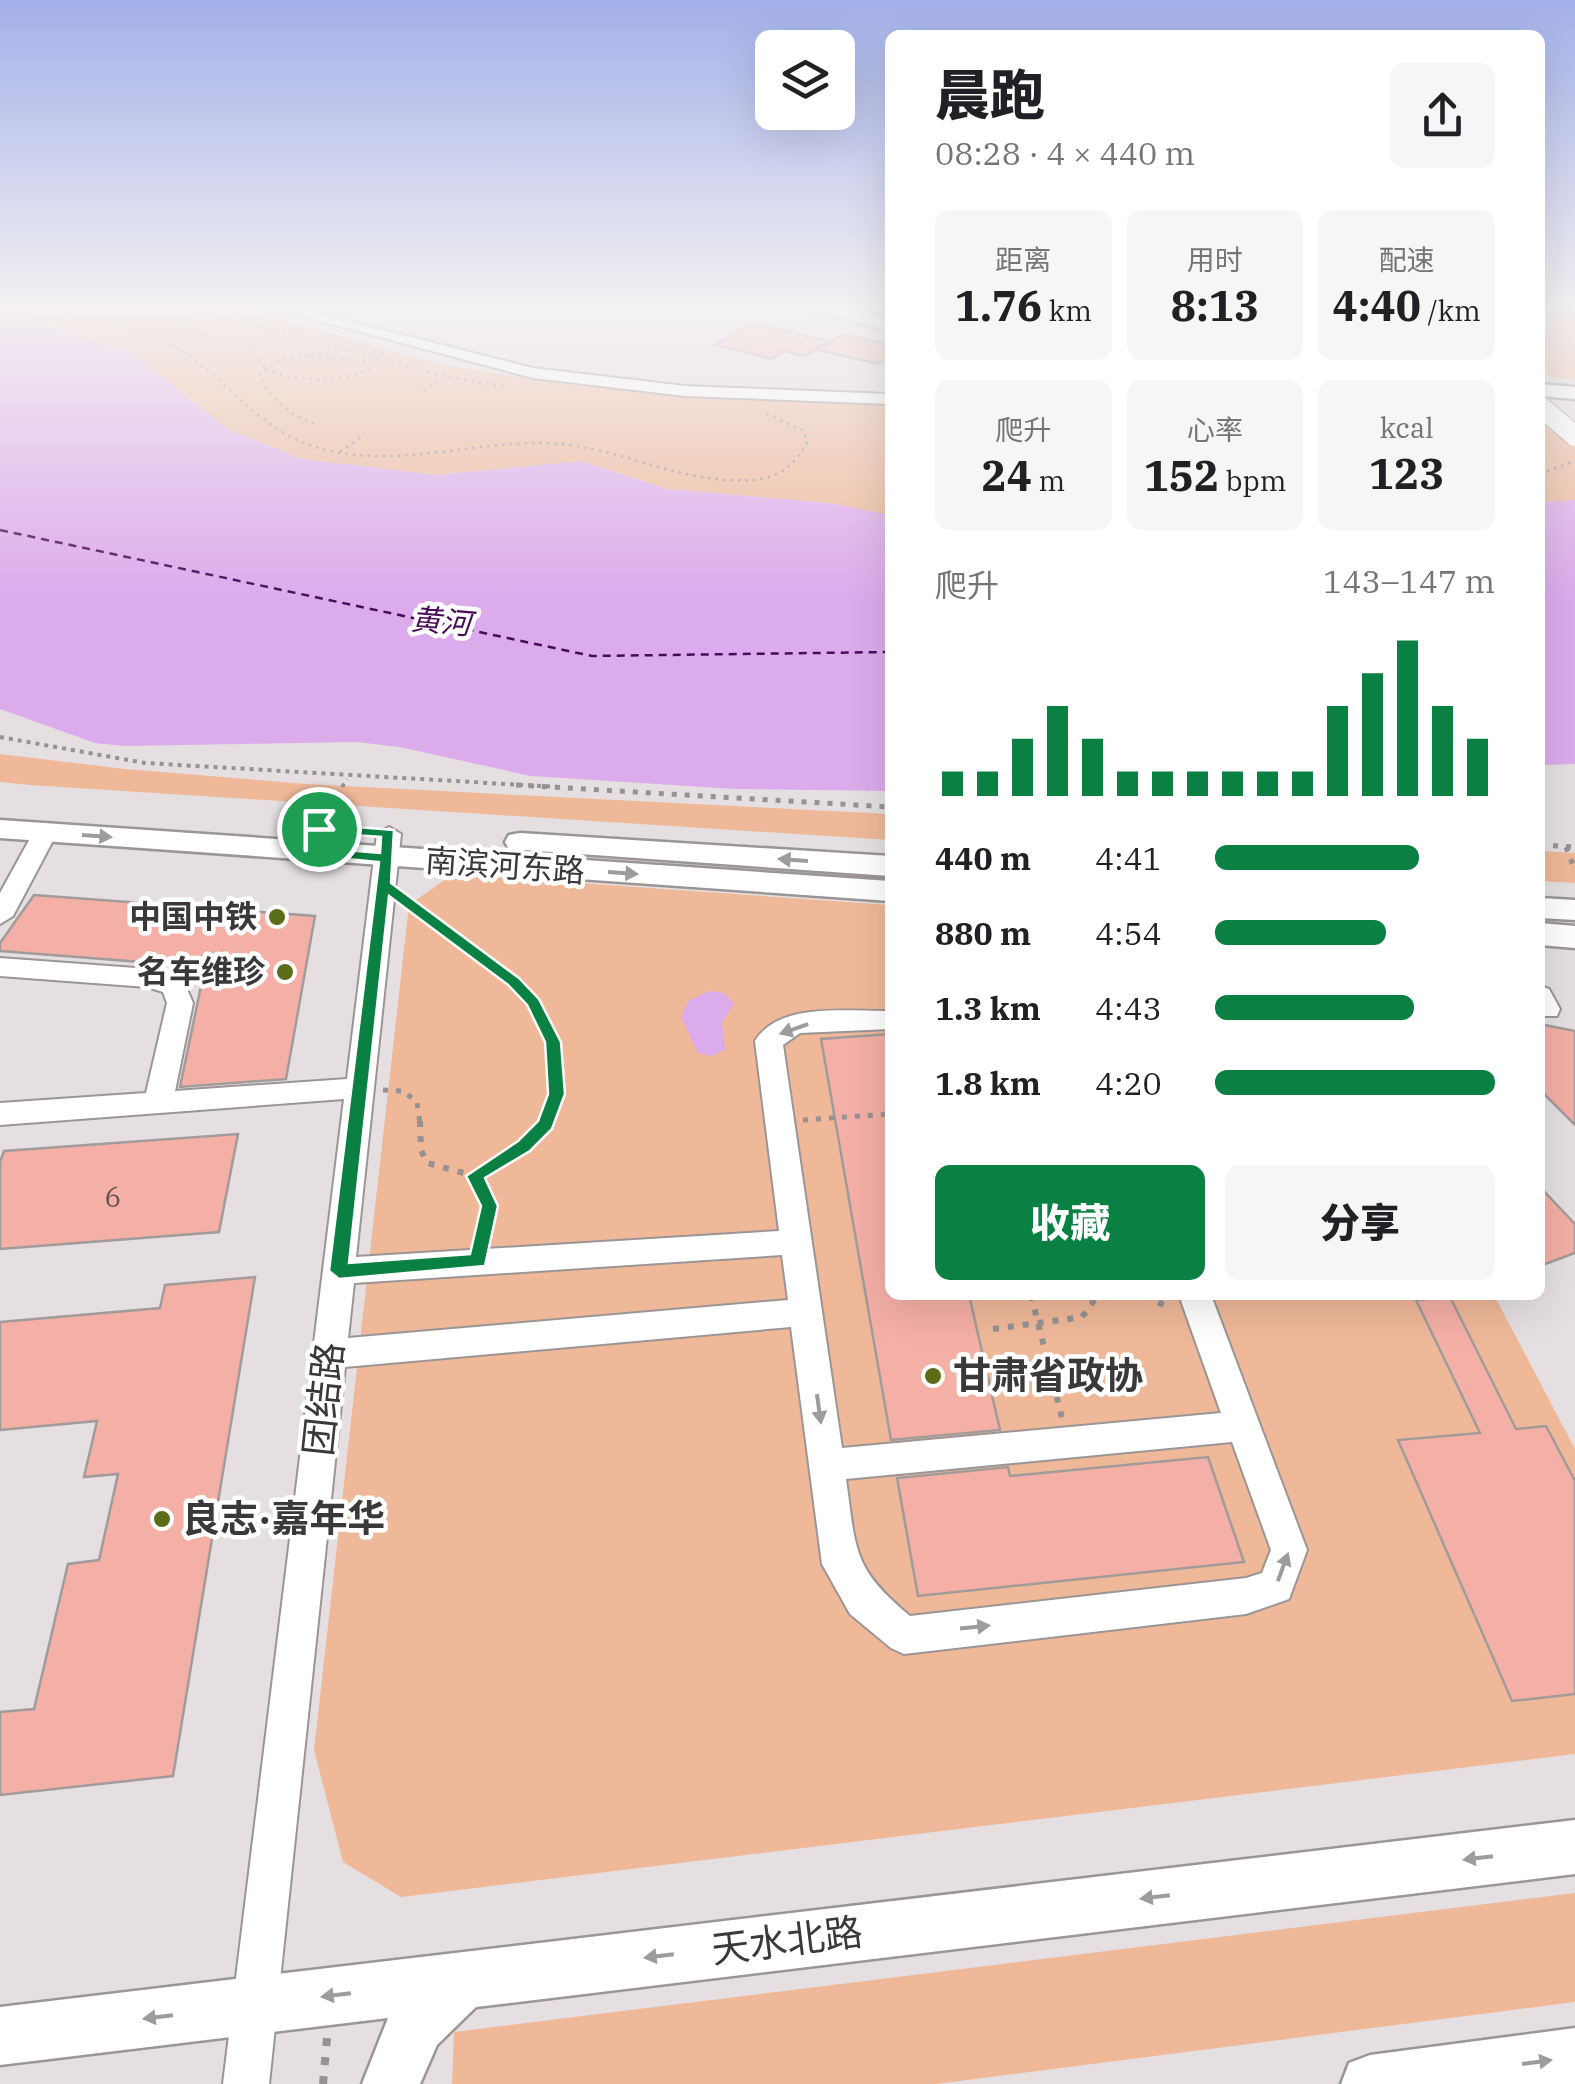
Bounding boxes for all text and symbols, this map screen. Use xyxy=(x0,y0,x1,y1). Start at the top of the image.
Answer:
map controls xyxy=(755,30,855,130)
button: layers xyxy=(755,30,855,130)
text: 晨跑 xyxy=(935,59,1045,130)
button: share xyxy=(1390,63,1495,168)
text: 08:28 · 4 × 440 m xyxy=(935,132,1195,174)
text: 距离 xyxy=(995,241,1051,278)
text: 用时 xyxy=(1187,241,1243,278)
text: 配速 xyxy=(1379,241,1435,278)
text: 1.76 xyxy=(955,278,1042,333)
text: 8:13 xyxy=(1171,278,1259,333)
text: 4:40 xyxy=(1333,278,1421,333)
text: km xyxy=(1042,292,1092,329)
text: /km xyxy=(1421,292,1481,329)
text: kcal xyxy=(1380,409,1434,446)
text: 爬升 xyxy=(995,411,1051,448)
text: 心率 xyxy=(1187,411,1243,448)
text: 123 xyxy=(1369,446,1444,501)
text: 24 xyxy=(982,448,1032,503)
text: 152 xyxy=(1144,448,1219,503)
text: m xyxy=(1032,462,1065,499)
text: bpm xyxy=(1219,462,1286,499)
text: 143–147 m xyxy=(1323,560,1495,602)
text: 爬升 xyxy=(935,564,999,606)
water label: 黄河 xyxy=(410,598,478,643)
pin xyxy=(277,787,362,872)
icon: arrive xyxy=(292,802,347,857)
one-way arrow xyxy=(82,829,114,845)
text: 440 m xyxy=(935,837,1031,879)
text: 4:41 xyxy=(1095,837,1162,879)
street label: 南滨河东路 xyxy=(424,838,586,892)
one-way arrow xyxy=(776,852,808,868)
one-way arrow xyxy=(608,866,640,882)
place label: 中国中铁 xyxy=(129,895,257,937)
marker: 中国中铁 xyxy=(266,906,288,928)
text: 880 m xyxy=(935,912,1031,954)
text: 4:54 xyxy=(1095,912,1162,954)
place label: 名车维珍 xyxy=(137,950,266,992)
marker: 名车维珍 xyxy=(274,961,296,983)
text: 1.3 km xyxy=(935,987,1041,1029)
text: 4:43 xyxy=(1095,987,1162,1029)
one-way arrow xyxy=(779,1023,809,1038)
text: 1.8 km xyxy=(935,1062,1041,1104)
text: 4:20 xyxy=(1095,1062,1162,1104)
button: 收藏 xyxy=(935,1165,1205,1280)
button: 分享 xyxy=(1225,1165,1495,1280)
house number: 6 xyxy=(105,1178,121,1215)
street label: 团结路 xyxy=(292,1340,353,1458)
place label: 甘肃省政协 xyxy=(953,1350,1143,1399)
marker: 甘肃省政协 xyxy=(922,1365,944,1387)
one-way arrow xyxy=(812,1394,828,1425)
place label: 良志·嘉年华 xyxy=(182,1493,386,1542)
marker: 良志·嘉年华 xyxy=(151,1508,173,1530)
one-way arrow xyxy=(1276,1551,1291,1581)
one-way arrow xyxy=(960,1619,992,1635)
one-way arrow xyxy=(1462,1851,1494,1867)
one-way arrow xyxy=(1139,1889,1171,1905)
street label: 天水北路 xyxy=(708,1906,865,1973)
one-way arrow xyxy=(643,1948,674,1964)
one-way arrow xyxy=(320,1987,352,2003)
one-way arrow xyxy=(142,2009,174,2025)
one-way arrow xyxy=(1521,2054,1553,2070)

